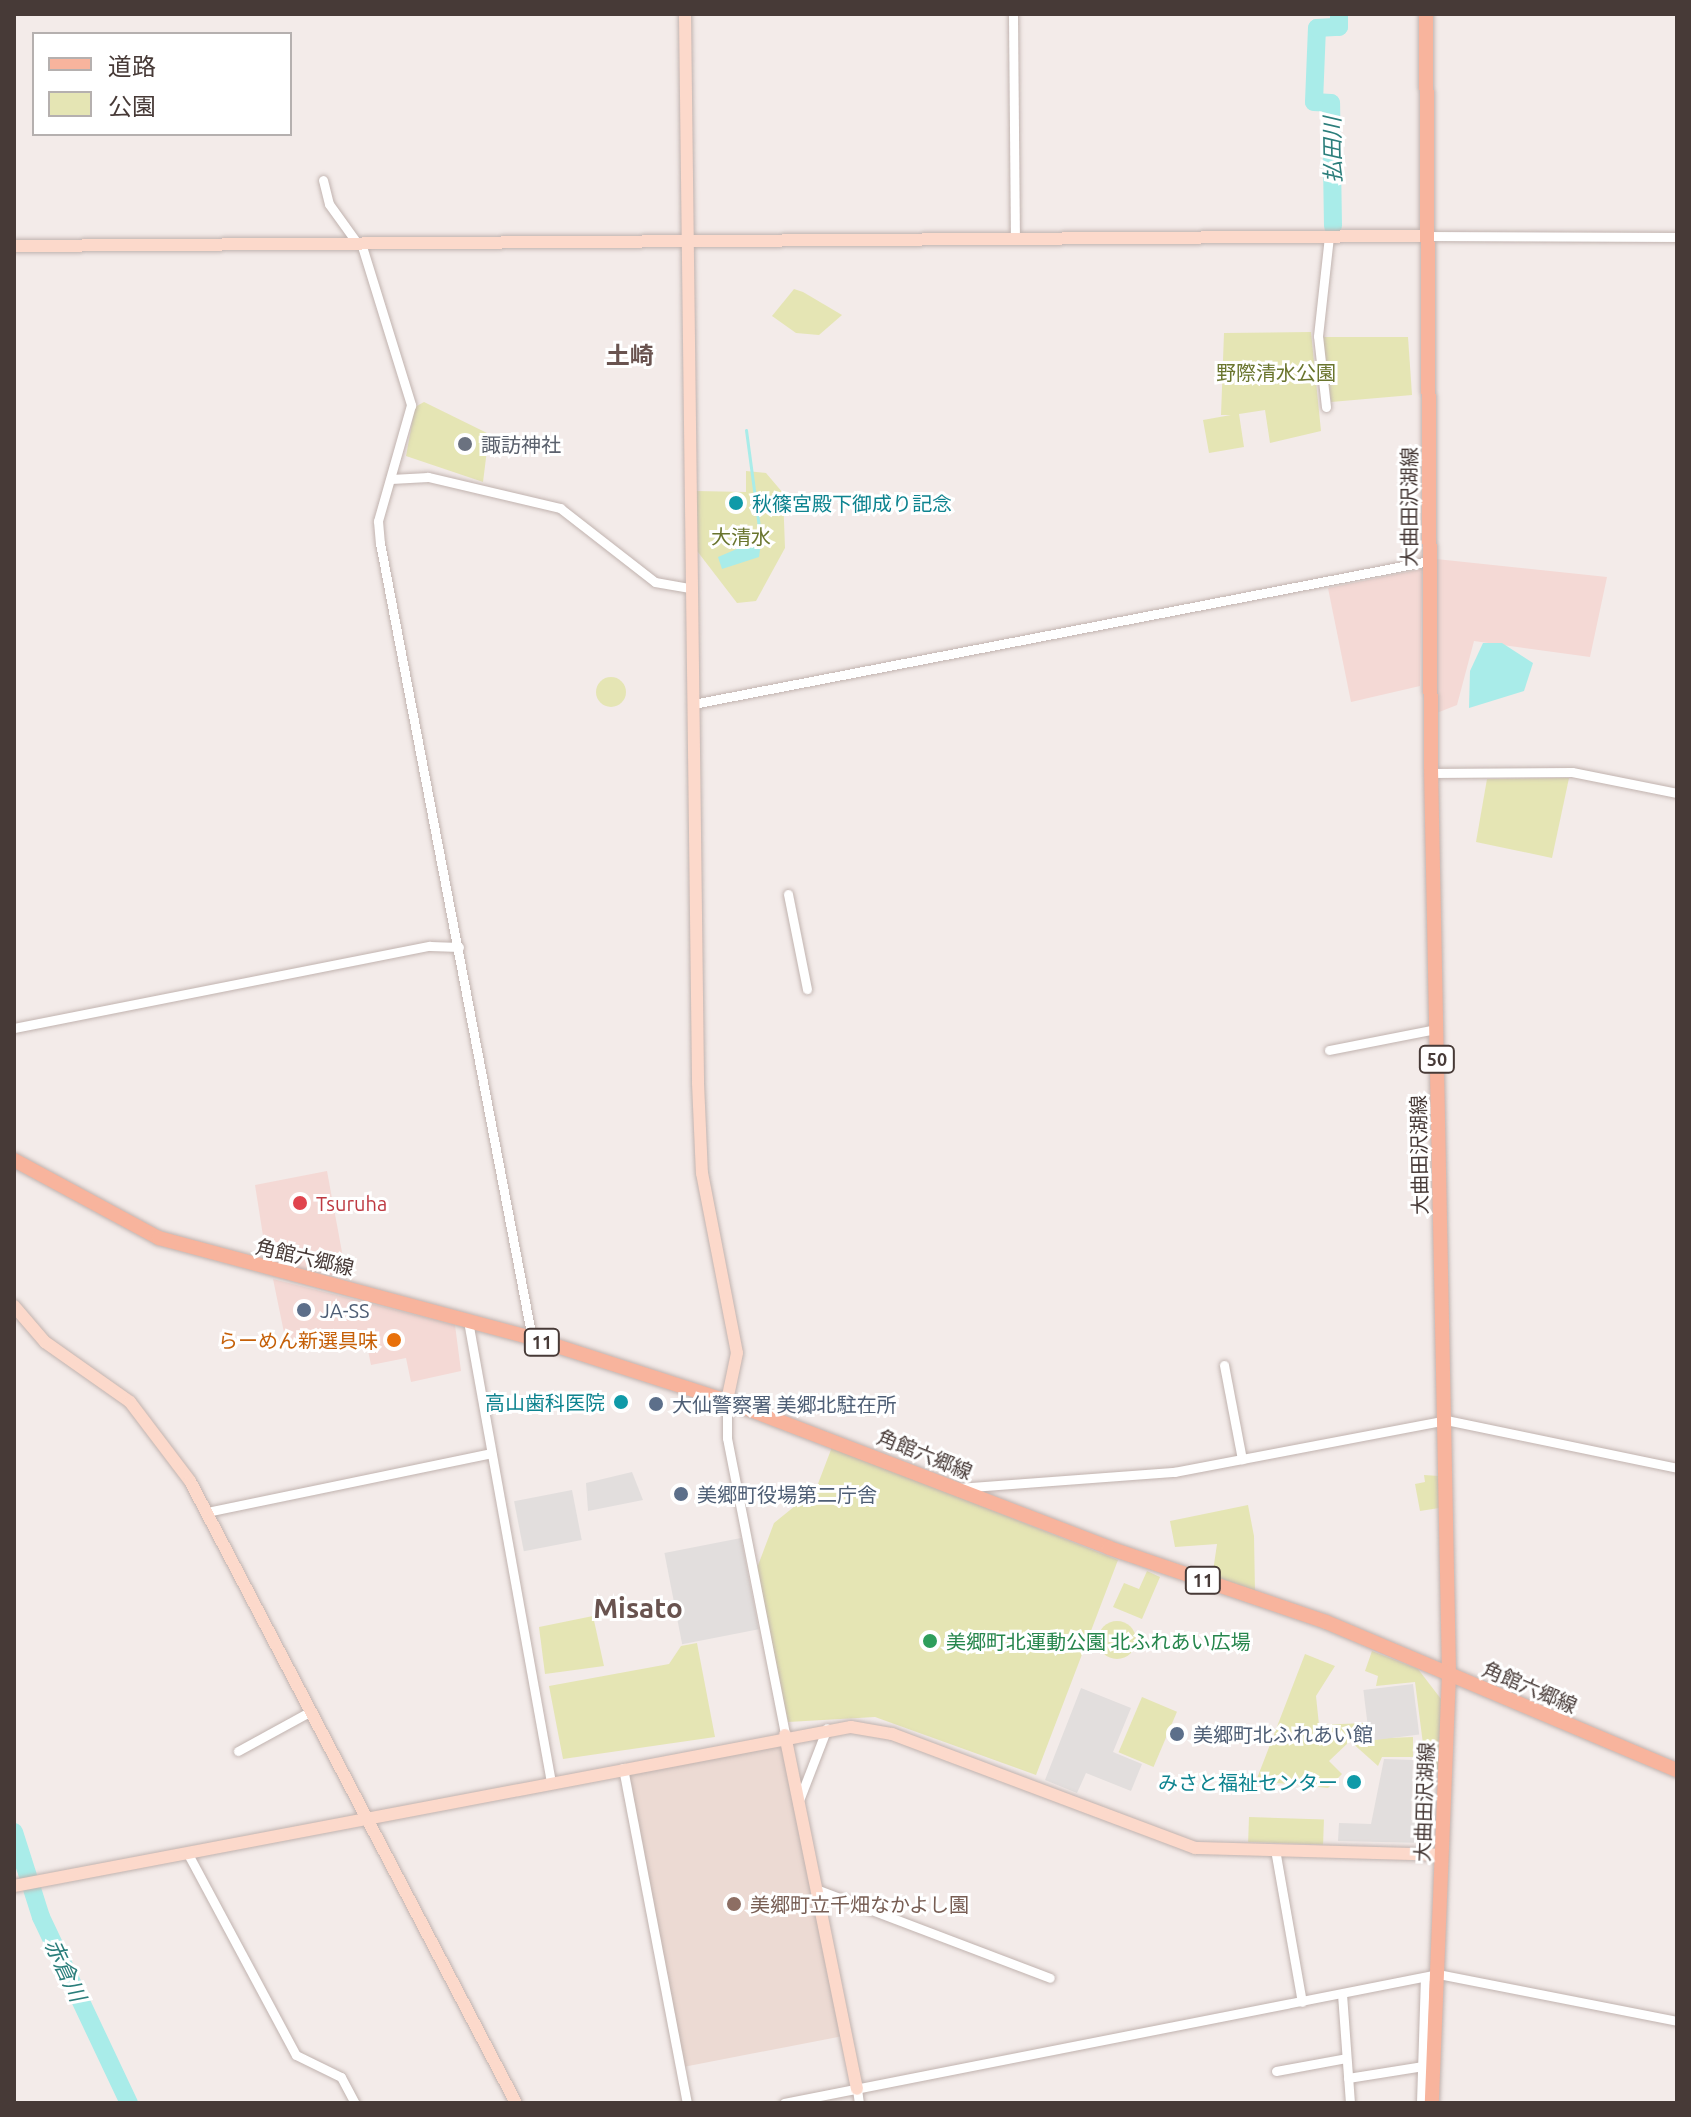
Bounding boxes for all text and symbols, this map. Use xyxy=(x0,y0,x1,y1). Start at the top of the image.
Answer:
legend xyxy=(32,32,292,136)
text: 道路 xyxy=(108,53,156,80)
text: 公園 xyxy=(108,93,156,120)
water label: 払田川 xyxy=(1318,117,1346,183)
district label: 土崎 xyxy=(606,342,654,370)
park label: 野際清水公園 xyxy=(1216,360,1336,384)
place label: 諏訪神社 xyxy=(481,432,561,456)
marker: 諏訪神社 xyxy=(456,435,474,453)
street label: 大曲田沢湖線 xyxy=(1397,447,1421,567)
place label: 秋篠宮殿下御成り記念 xyxy=(752,491,952,515)
marker: 秋篠宮殿下御成り記念 xyxy=(727,494,745,512)
park label: 大清水 xyxy=(711,524,771,548)
road number: 50 xyxy=(1417,1045,1457,1073)
street label: 大曲田沢湖線 xyxy=(1406,1095,1432,1215)
place label: Tsuruha xyxy=(316,1191,387,1215)
marker: Tsuruha xyxy=(291,1194,309,1212)
street label: 角館六郷線 xyxy=(254,1234,356,1280)
place label: JA-SS xyxy=(320,1298,370,1322)
marker: JA-SS xyxy=(295,1301,313,1319)
place label: らーめん新選具味 xyxy=(218,1328,378,1352)
road number: 11 xyxy=(522,1328,562,1356)
marker: らーめん新選具味 xyxy=(385,1331,403,1349)
place label: 高山歯科医院 xyxy=(485,1390,605,1414)
place label: 大仙警察署 美郷北駐在所 xyxy=(672,1392,897,1416)
marker: 高山歯科医院 xyxy=(612,1393,630,1411)
marker: 大仙警察署 美郷北駐在所 xyxy=(647,1395,665,1413)
street label: 角館六郷線 xyxy=(874,1424,976,1484)
place label: 美郷町役場第二庁舎 xyxy=(697,1482,877,1506)
marker: 美郷町役場第二庁舎 xyxy=(672,1485,690,1503)
road number: 11 xyxy=(1183,1566,1223,1594)
district label: Misato xyxy=(593,1591,683,1625)
place label: 美郷町北運動公園 北ふれあい広場 xyxy=(946,1629,1251,1653)
marker: 美郷町北運動公園 北ふれあい広場 xyxy=(921,1632,939,1650)
street label: 角館六郷線 xyxy=(1479,1656,1581,1718)
place label: 美郷町北ふれあい館 xyxy=(1193,1722,1373,1746)
marker: 美郷町北ふれあい館 xyxy=(1168,1725,1186,1743)
street label: 大曲田沢湖線 xyxy=(1410,1742,1438,1862)
place label: みさと福祉センター xyxy=(1158,1770,1338,1794)
marker: みさと福祉センター xyxy=(1345,1773,1363,1791)
place label: 美郷町立千畑なかよし園 xyxy=(750,1892,970,1916)
marker: 美郷町立千畑なかよし園 xyxy=(725,1895,743,1913)
water label: 赤倉川 xyxy=(40,1935,92,2005)

